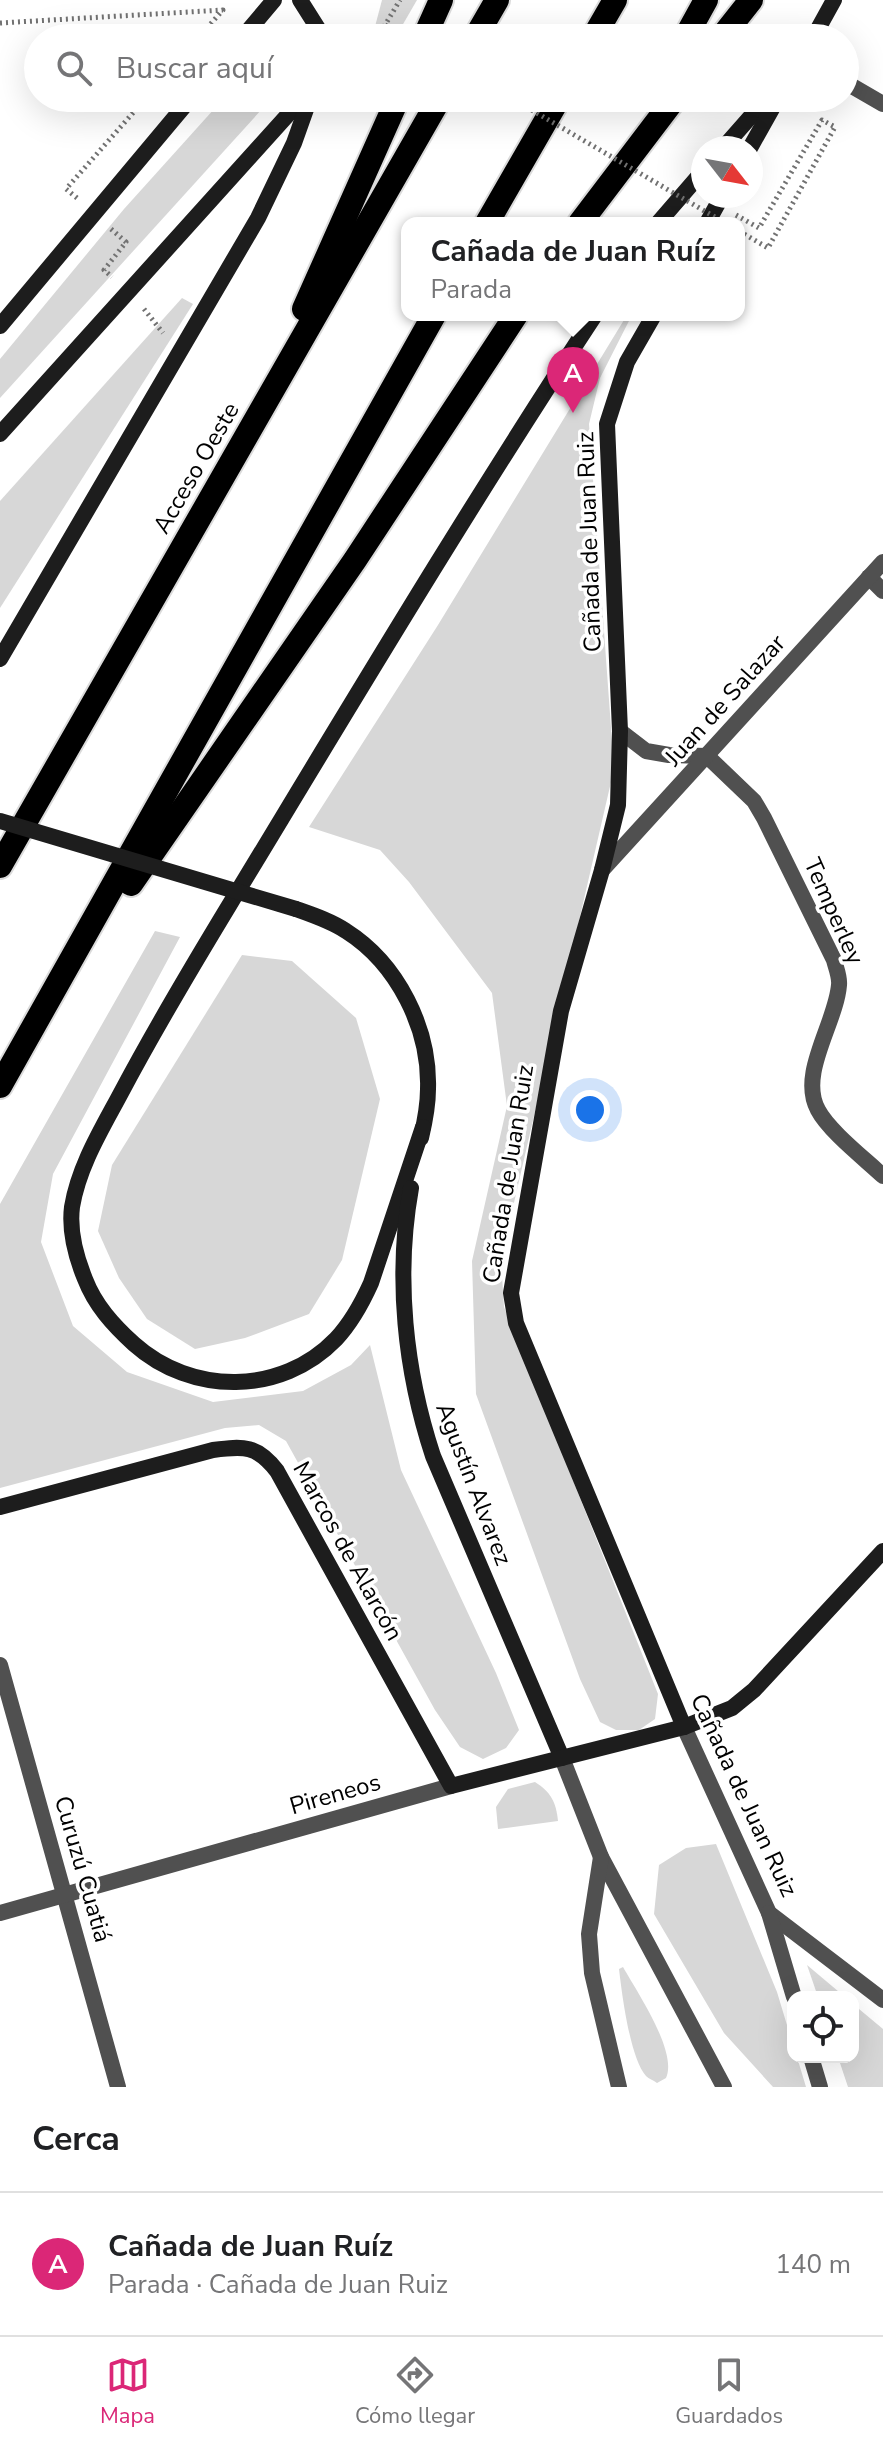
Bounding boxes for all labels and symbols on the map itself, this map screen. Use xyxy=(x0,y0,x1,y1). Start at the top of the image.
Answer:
north arrow xyxy=(691,136,763,208)
pin: A xyxy=(547,347,599,413)
street label: Acceso Oeste xyxy=(145,397,247,539)
street label: Cañada de Juan Ruiz xyxy=(569,431,609,653)
street label: Juan de Salazar xyxy=(657,627,793,773)
street label: Temperley xyxy=(796,853,872,970)
street label: Cañada de Juan Ruiz xyxy=(475,1063,541,1285)
your location xyxy=(570,1090,610,1130)
street label: Agustín Alvarez xyxy=(428,1398,520,1570)
street label: Marcos de Alarcón xyxy=(285,1456,411,1646)
street label: Cañada de Juan Ruiz xyxy=(683,1688,805,1902)
street label: Pireneos xyxy=(286,1766,384,1822)
street label: Curuzú Cuatiá xyxy=(47,1792,119,1946)

